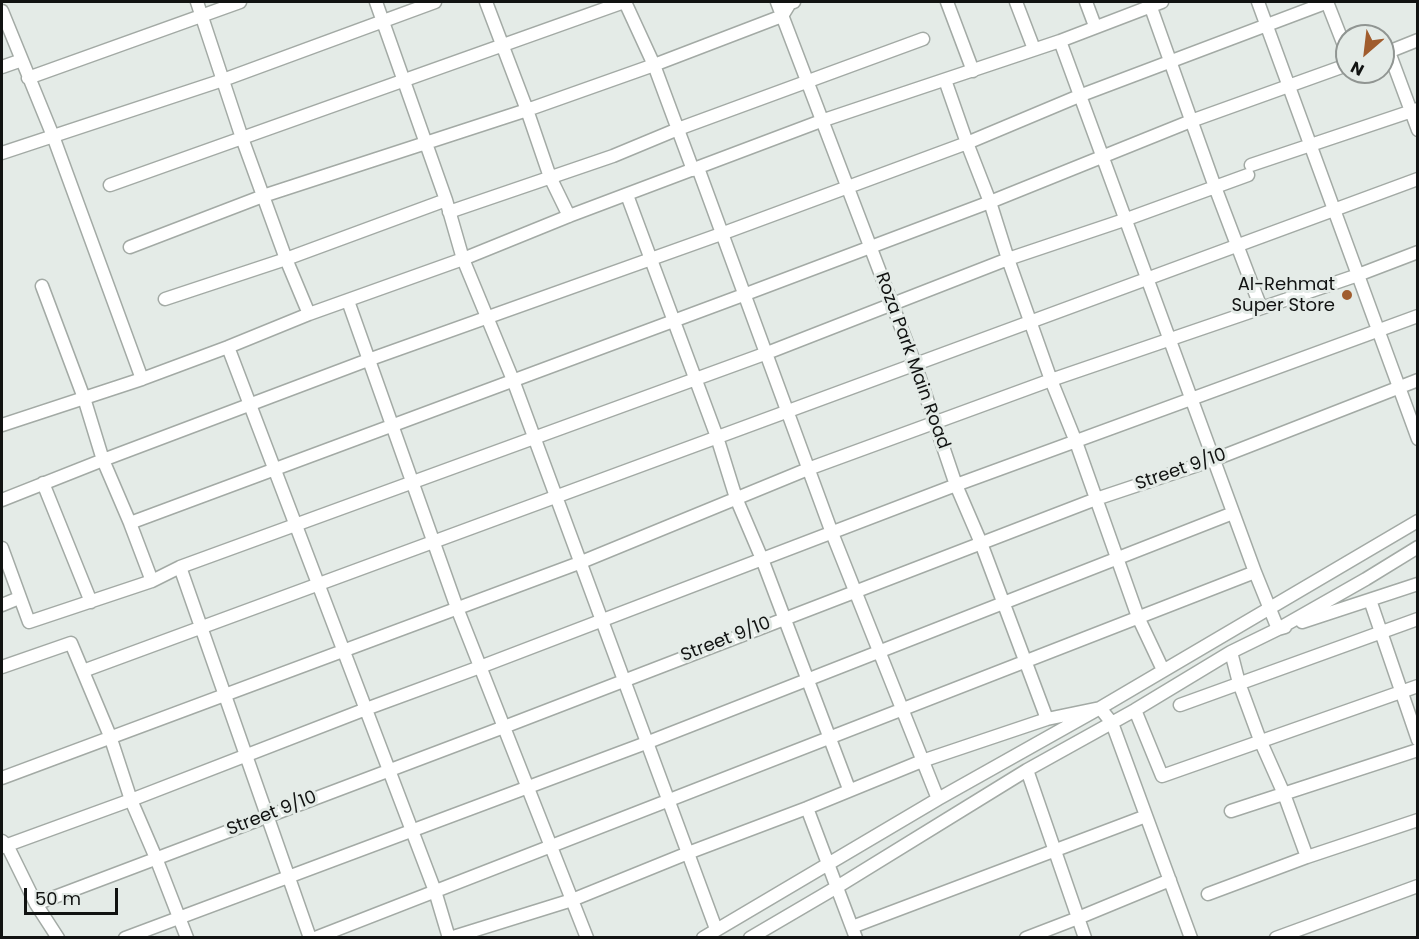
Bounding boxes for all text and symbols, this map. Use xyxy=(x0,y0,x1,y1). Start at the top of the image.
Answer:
north arrow xyxy=(1335,24,1395,84)
text: N xyxy=(1347,56,1368,82)
street label: Roza Park Main Road xyxy=(870,270,954,452)
place label: Al-Rehmat Super Store xyxy=(1232,274,1335,316)
marker: Al-Rehmat Super Store xyxy=(1340,288,1354,302)
street label: Street 9/10 xyxy=(1133,444,1229,496)
street label: Street 9/10 xyxy=(678,613,774,667)
street label: Street 9/10 xyxy=(224,787,320,841)
scale bar xyxy=(27,876,122,914)
text: 50 m xyxy=(35,886,81,911)

